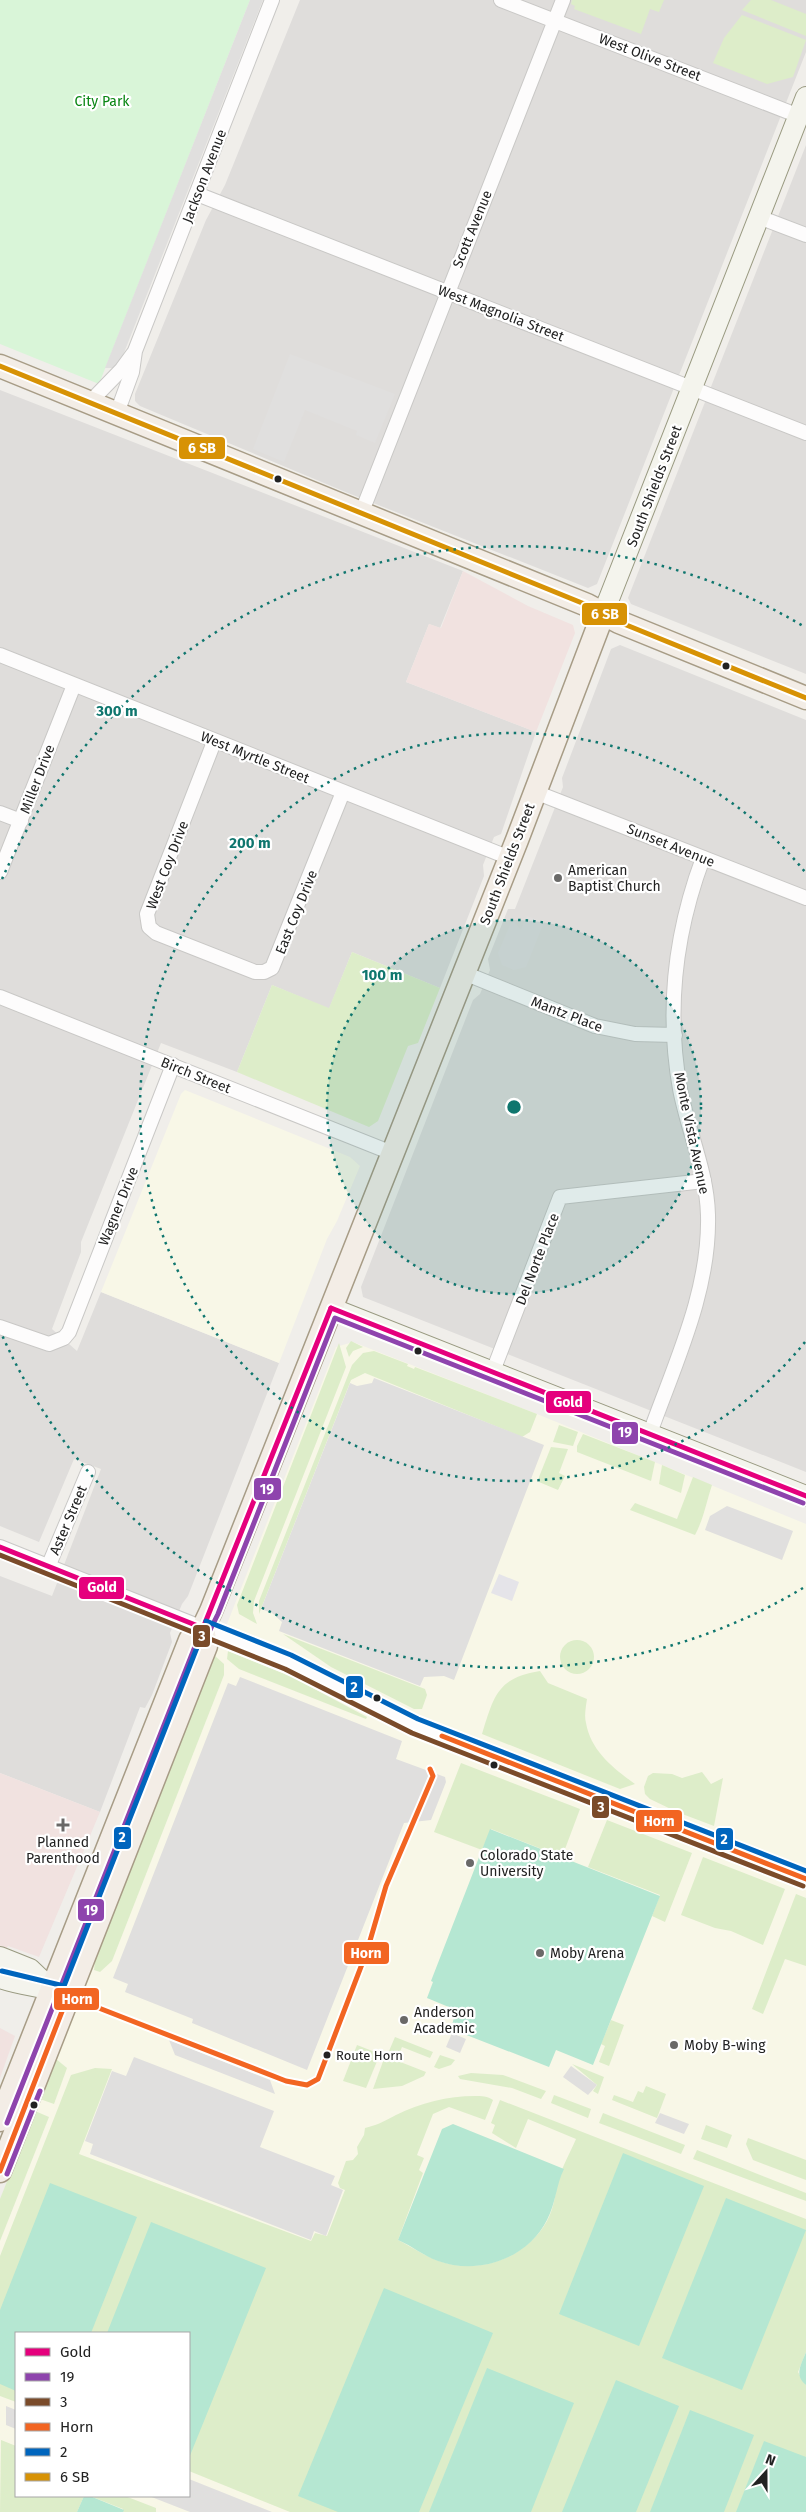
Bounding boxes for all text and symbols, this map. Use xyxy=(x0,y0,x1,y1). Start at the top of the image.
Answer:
street label: West Olive Street xyxy=(596,30,704,85)
park label: City Park xyxy=(75,93,130,110)
street label: Jackson Avenue xyxy=(179,127,230,225)
street label: Scott Avenue xyxy=(449,188,496,271)
street label: West Magnolia Street xyxy=(435,282,567,346)
street label: South Shields Street xyxy=(623,422,686,549)
line badge: 6 SB xyxy=(178,436,226,460)
text: 6 SB xyxy=(188,440,216,457)
unlabelled marker xyxy=(273,474,283,484)
line badge: 6 SB xyxy=(581,602,628,626)
text: 6 SB xyxy=(591,606,619,623)
unlabelled marker xyxy=(721,661,731,671)
text: 300 m xyxy=(95,702,138,720)
street label: West Myrtle Street xyxy=(198,728,313,787)
street label: Miller Drive xyxy=(17,742,58,816)
street label: South Shields Street xyxy=(476,800,539,927)
street label: West Coy Drive xyxy=(143,819,192,912)
street label: Sunset Avenue xyxy=(624,820,717,871)
text: 200 m xyxy=(229,834,271,852)
place label: American Baptist Church xyxy=(568,862,661,895)
street label: East Coy Drive xyxy=(272,868,321,957)
marker: American Baptist Church xyxy=(552,872,564,884)
text: 100 m xyxy=(362,966,402,984)
street label: Mantz Place xyxy=(529,993,605,1036)
street label: Birch Street xyxy=(158,1054,234,1098)
street label: Monte Vista Avenue xyxy=(670,1070,713,1196)
centre of rings xyxy=(505,1098,523,1116)
street label: Wagner Drive xyxy=(95,1164,142,1248)
street label: Del Norte Place xyxy=(512,1211,563,1308)
unlabelled marker xyxy=(413,1346,423,1356)
line badge: Gold xyxy=(545,1390,592,1414)
text: Gold xyxy=(553,1394,583,1411)
line badge: 19 xyxy=(611,1421,639,1445)
text: 19 xyxy=(618,1424,632,1441)
line badge: 19 xyxy=(253,1477,282,1501)
text: 19 xyxy=(260,1481,274,1498)
street label: Aster Street xyxy=(46,1482,91,1558)
line badge: Gold xyxy=(78,1576,125,1600)
text: Gold xyxy=(87,1579,117,1596)
line badge: 3 xyxy=(192,1624,211,1648)
text: 3 xyxy=(197,1628,206,1645)
line badge: 2 xyxy=(345,1675,364,1699)
text: 2 xyxy=(350,1679,358,1696)
unlabelled marker xyxy=(372,1693,382,1703)
unlabelled marker xyxy=(489,1760,499,1770)
line badge: 3 xyxy=(591,1795,610,1819)
text: 3 xyxy=(596,1799,605,1816)
line badge: Horn xyxy=(635,1809,683,1833)
text: Horn xyxy=(643,1813,675,1830)
marker: Planned Parenthood xyxy=(56,1818,70,1832)
line badge: 2 xyxy=(113,1826,132,1850)
line badge: 2 xyxy=(715,1827,734,1851)
text: 2 xyxy=(118,1829,126,1846)
text: 2 xyxy=(720,1831,728,1848)
place label: Planned Parenthood xyxy=(26,1834,100,1867)
place label: Colorado State University xyxy=(480,1847,573,1880)
marker: Colorado State University xyxy=(464,1857,476,1869)
line badge: 19 xyxy=(77,1898,105,1922)
text: 19 xyxy=(84,1902,98,1919)
line badge: Horn xyxy=(343,1941,390,1965)
text: Horn xyxy=(350,1945,382,1962)
place label: Moby Arena xyxy=(550,1945,624,1962)
marker: Moby Arena xyxy=(534,1947,546,1959)
line badge: Horn xyxy=(53,1987,100,2011)
text: Horn xyxy=(61,1991,93,2008)
place label: Anderson Academic xyxy=(414,2004,475,2037)
marker: Anderson Academic xyxy=(398,2014,410,2026)
place label: Moby B-wing xyxy=(684,2037,766,2054)
marker: Moby B-wing xyxy=(668,2039,680,2051)
place label: Route Horn xyxy=(336,2048,403,2063)
marker: Route Horn xyxy=(322,2050,332,2060)
unlabelled marker xyxy=(29,2100,39,2110)
legend xyxy=(15,2332,190,2497)
text: Gold xyxy=(60,2343,92,2361)
text: 19 xyxy=(60,2368,74,2386)
text: 3 xyxy=(60,2393,68,2411)
text: Horn xyxy=(60,2418,94,2436)
text: 2 xyxy=(60,2443,67,2461)
north arrow xyxy=(741,2447,791,2497)
text: N xyxy=(763,2451,778,2470)
text: 6 SB xyxy=(60,2468,89,2486)

